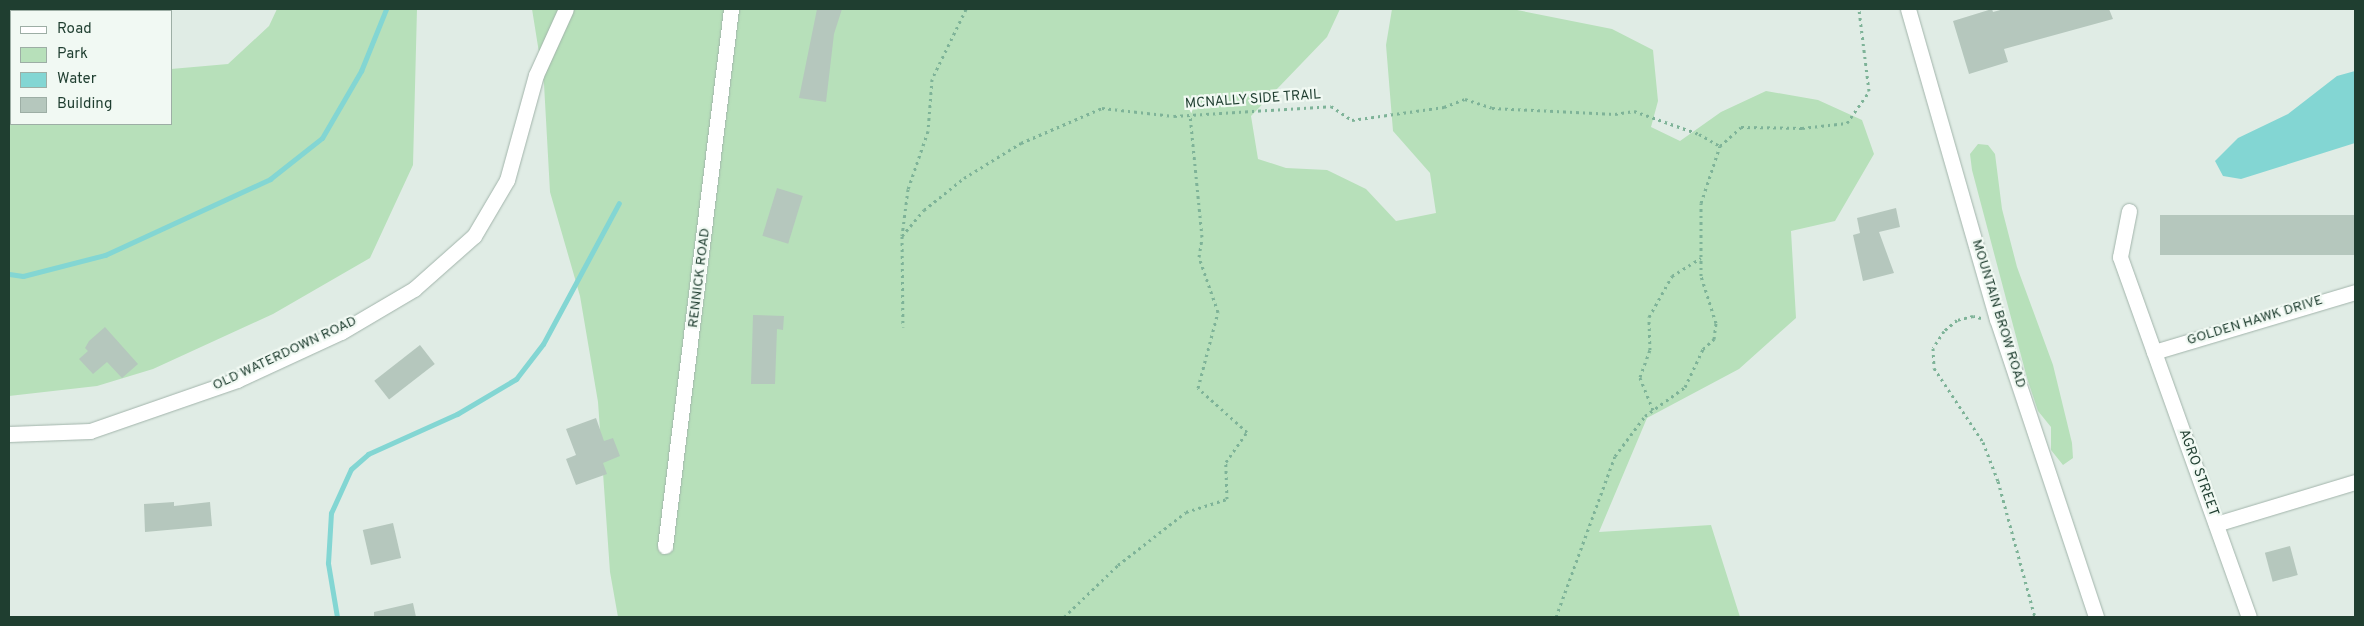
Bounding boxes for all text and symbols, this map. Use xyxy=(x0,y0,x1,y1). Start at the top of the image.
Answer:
legend xyxy=(10,10,172,125)
text: Road xyxy=(57,20,92,39)
text: Park xyxy=(57,45,88,64)
text: Water xyxy=(57,70,96,89)
street label: MCNALLY SIDE TRAIL xyxy=(1184,87,1322,113)
text: Building xyxy=(57,95,112,114)
street label: RENNICK ROAD xyxy=(686,227,714,329)
street label: MOUNTAIN BROW ROAD xyxy=(1967,238,2029,390)
street label: GOLDEN HAWK DRIVE xyxy=(2185,292,2325,350)
street label: OLD WATERDOWN ROAD xyxy=(210,313,360,395)
street label: AGRO STREET xyxy=(2174,427,2222,519)

